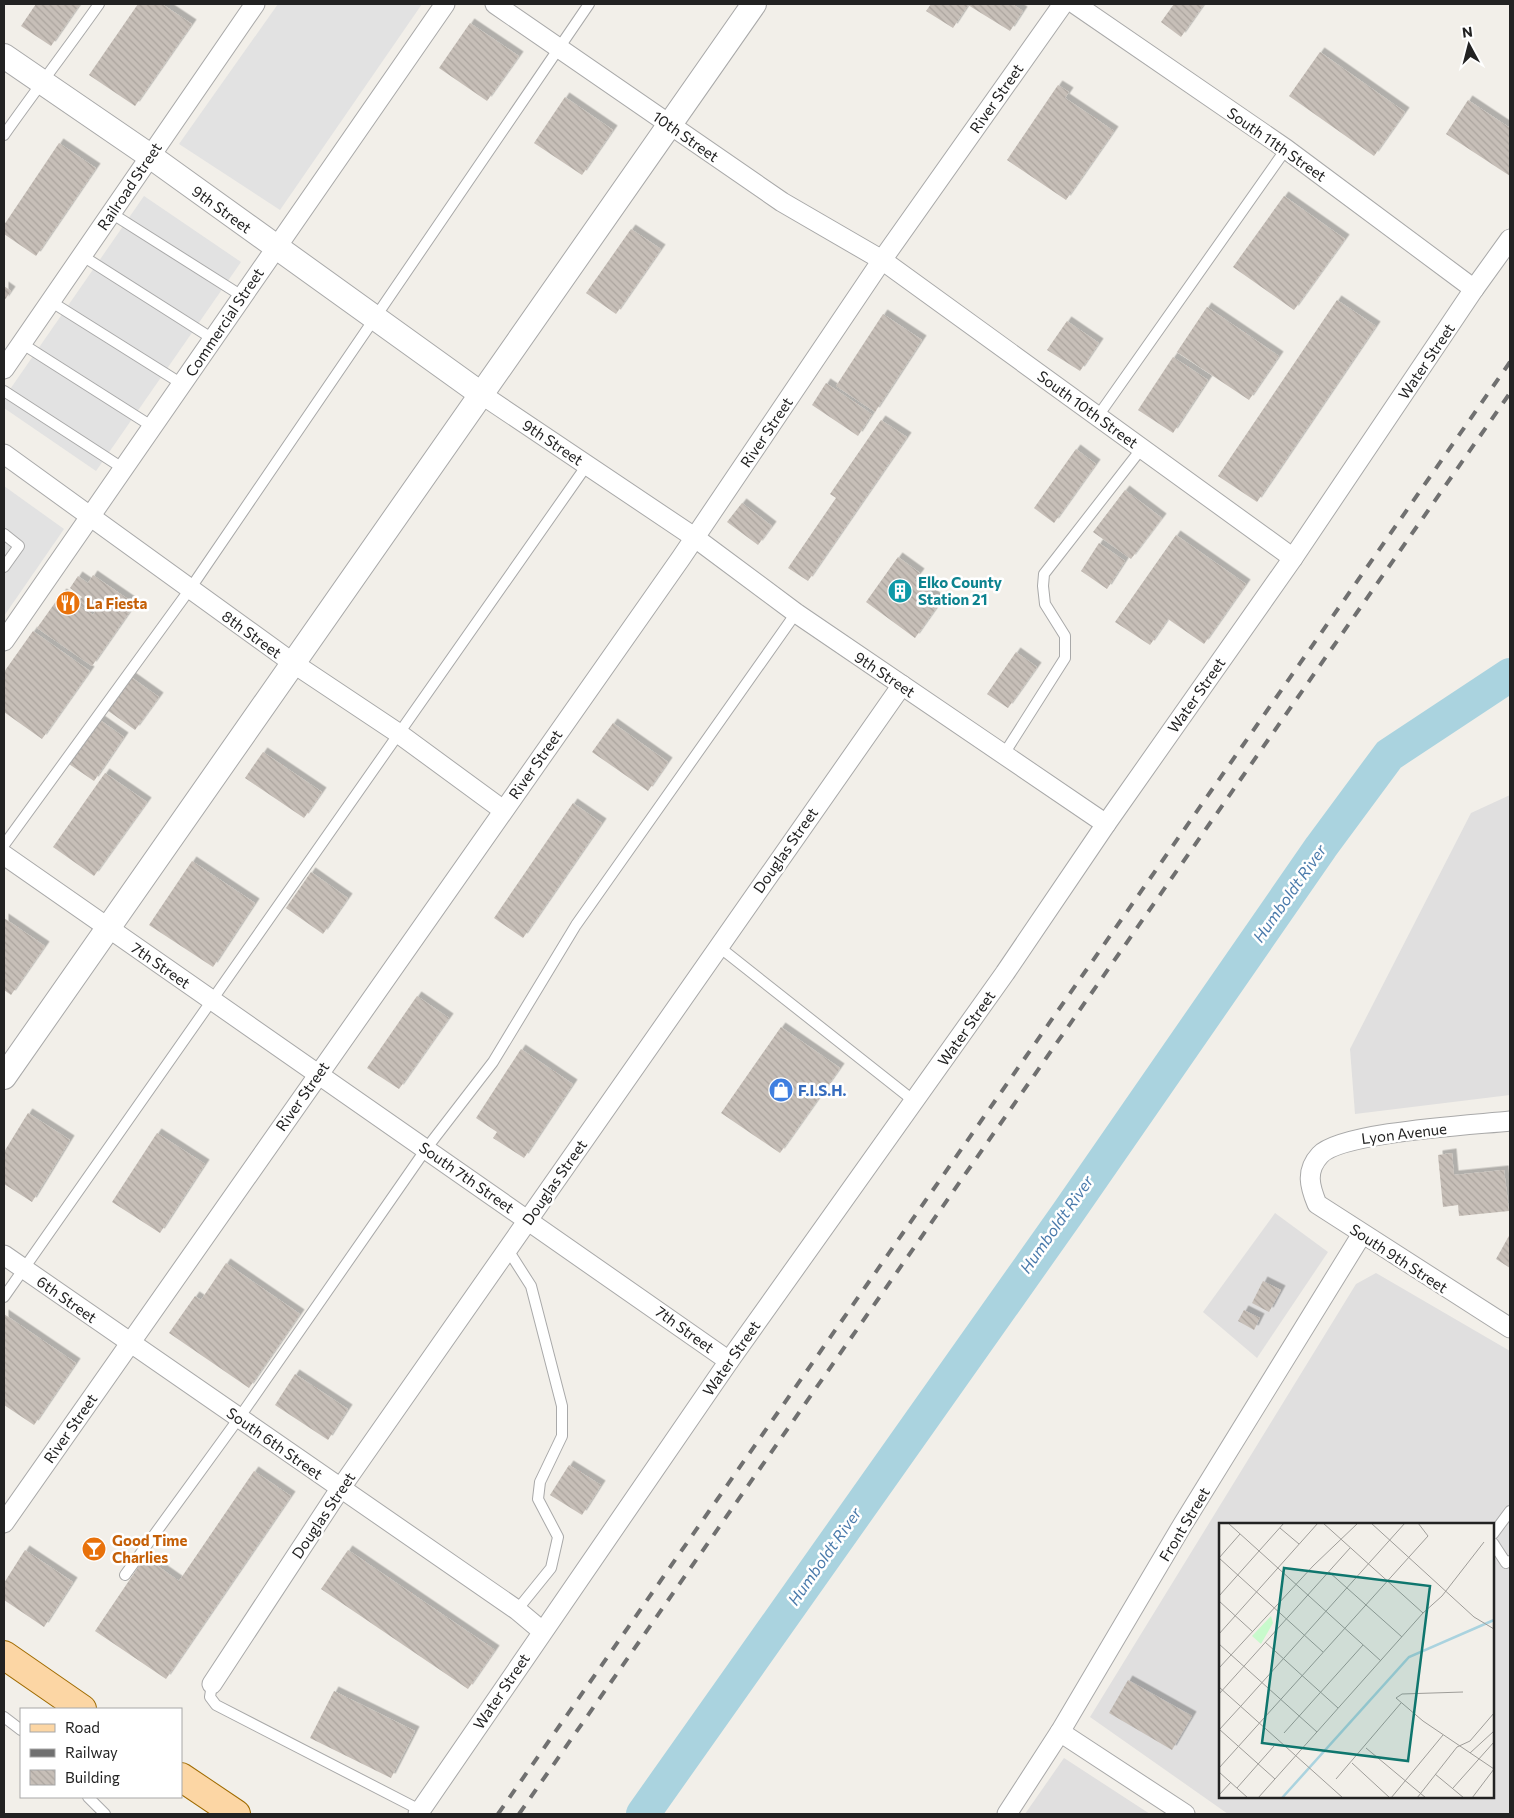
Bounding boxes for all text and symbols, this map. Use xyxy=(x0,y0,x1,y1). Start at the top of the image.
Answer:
north arrow xyxy=(1444,20,1494,70)
text: N xyxy=(1461,23,1474,41)
street label: River Street xyxy=(966,60,1026,136)
street label: South 11th Street xyxy=(1224,103,1330,185)
street label: 10th Street xyxy=(650,107,722,165)
street label: Railroad Street xyxy=(93,139,165,233)
street label: 9th Street xyxy=(189,181,255,237)
street label: Commercial Street xyxy=(181,264,267,380)
street label: Water Street xyxy=(1394,320,1458,402)
street label: South 10th Street xyxy=(1034,366,1142,452)
street label: River Street xyxy=(736,394,796,470)
street label: 9th Street xyxy=(519,415,587,469)
place label: Elko County Station 21 xyxy=(918,573,1003,608)
building icon: Elko County Station 21 xyxy=(887,578,913,604)
restaurant icon: La Fiesta xyxy=(55,590,81,616)
place label: La Fiesta xyxy=(86,594,147,612)
street label: 8th Street xyxy=(219,606,285,662)
street label: 9th Street xyxy=(851,647,919,701)
street label: Water Street xyxy=(1164,654,1228,736)
street label: River Street xyxy=(505,726,565,802)
street label: Douglas Street xyxy=(749,804,821,896)
water label: Humboldt River xyxy=(1248,840,1330,945)
street label: 7th Street xyxy=(128,938,194,992)
street label: Water Street xyxy=(934,987,998,1069)
street label: River Street xyxy=(272,1058,332,1134)
shop icon: F.I.S.H. xyxy=(768,1077,794,1103)
place label: F.I.S.H. xyxy=(798,1081,846,1099)
street label: Lyon Avenue xyxy=(1360,1119,1448,1147)
street label: Douglas Street xyxy=(518,1136,590,1228)
street label: South 7th Street xyxy=(416,1138,518,1216)
water label: Humboldt River xyxy=(1015,1171,1097,1276)
street label: South 9th Street xyxy=(1347,1220,1451,1296)
street label: 6th Street xyxy=(34,1272,100,1326)
street label: 7th Street xyxy=(652,1302,718,1356)
street label: Water Street xyxy=(699,1317,763,1399)
street label: River Street xyxy=(40,1390,100,1466)
street label: South 6th Street xyxy=(224,1403,326,1483)
street label: Douglas Street xyxy=(288,1468,358,1562)
street label: Front Street xyxy=(1155,1484,1213,1564)
water label: Humboldt River xyxy=(783,1503,865,1608)
inset map xyxy=(1219,1523,1494,1798)
place label: Good Time Charlies xyxy=(112,1531,187,1566)
bar icon: Good Time Charlies xyxy=(81,1536,107,1562)
street label: Water Street xyxy=(469,1650,533,1732)
legend xyxy=(20,1708,182,1798)
text: Road xyxy=(65,1718,100,1736)
text: Railway xyxy=(65,1743,118,1761)
text: Building xyxy=(65,1768,120,1786)

